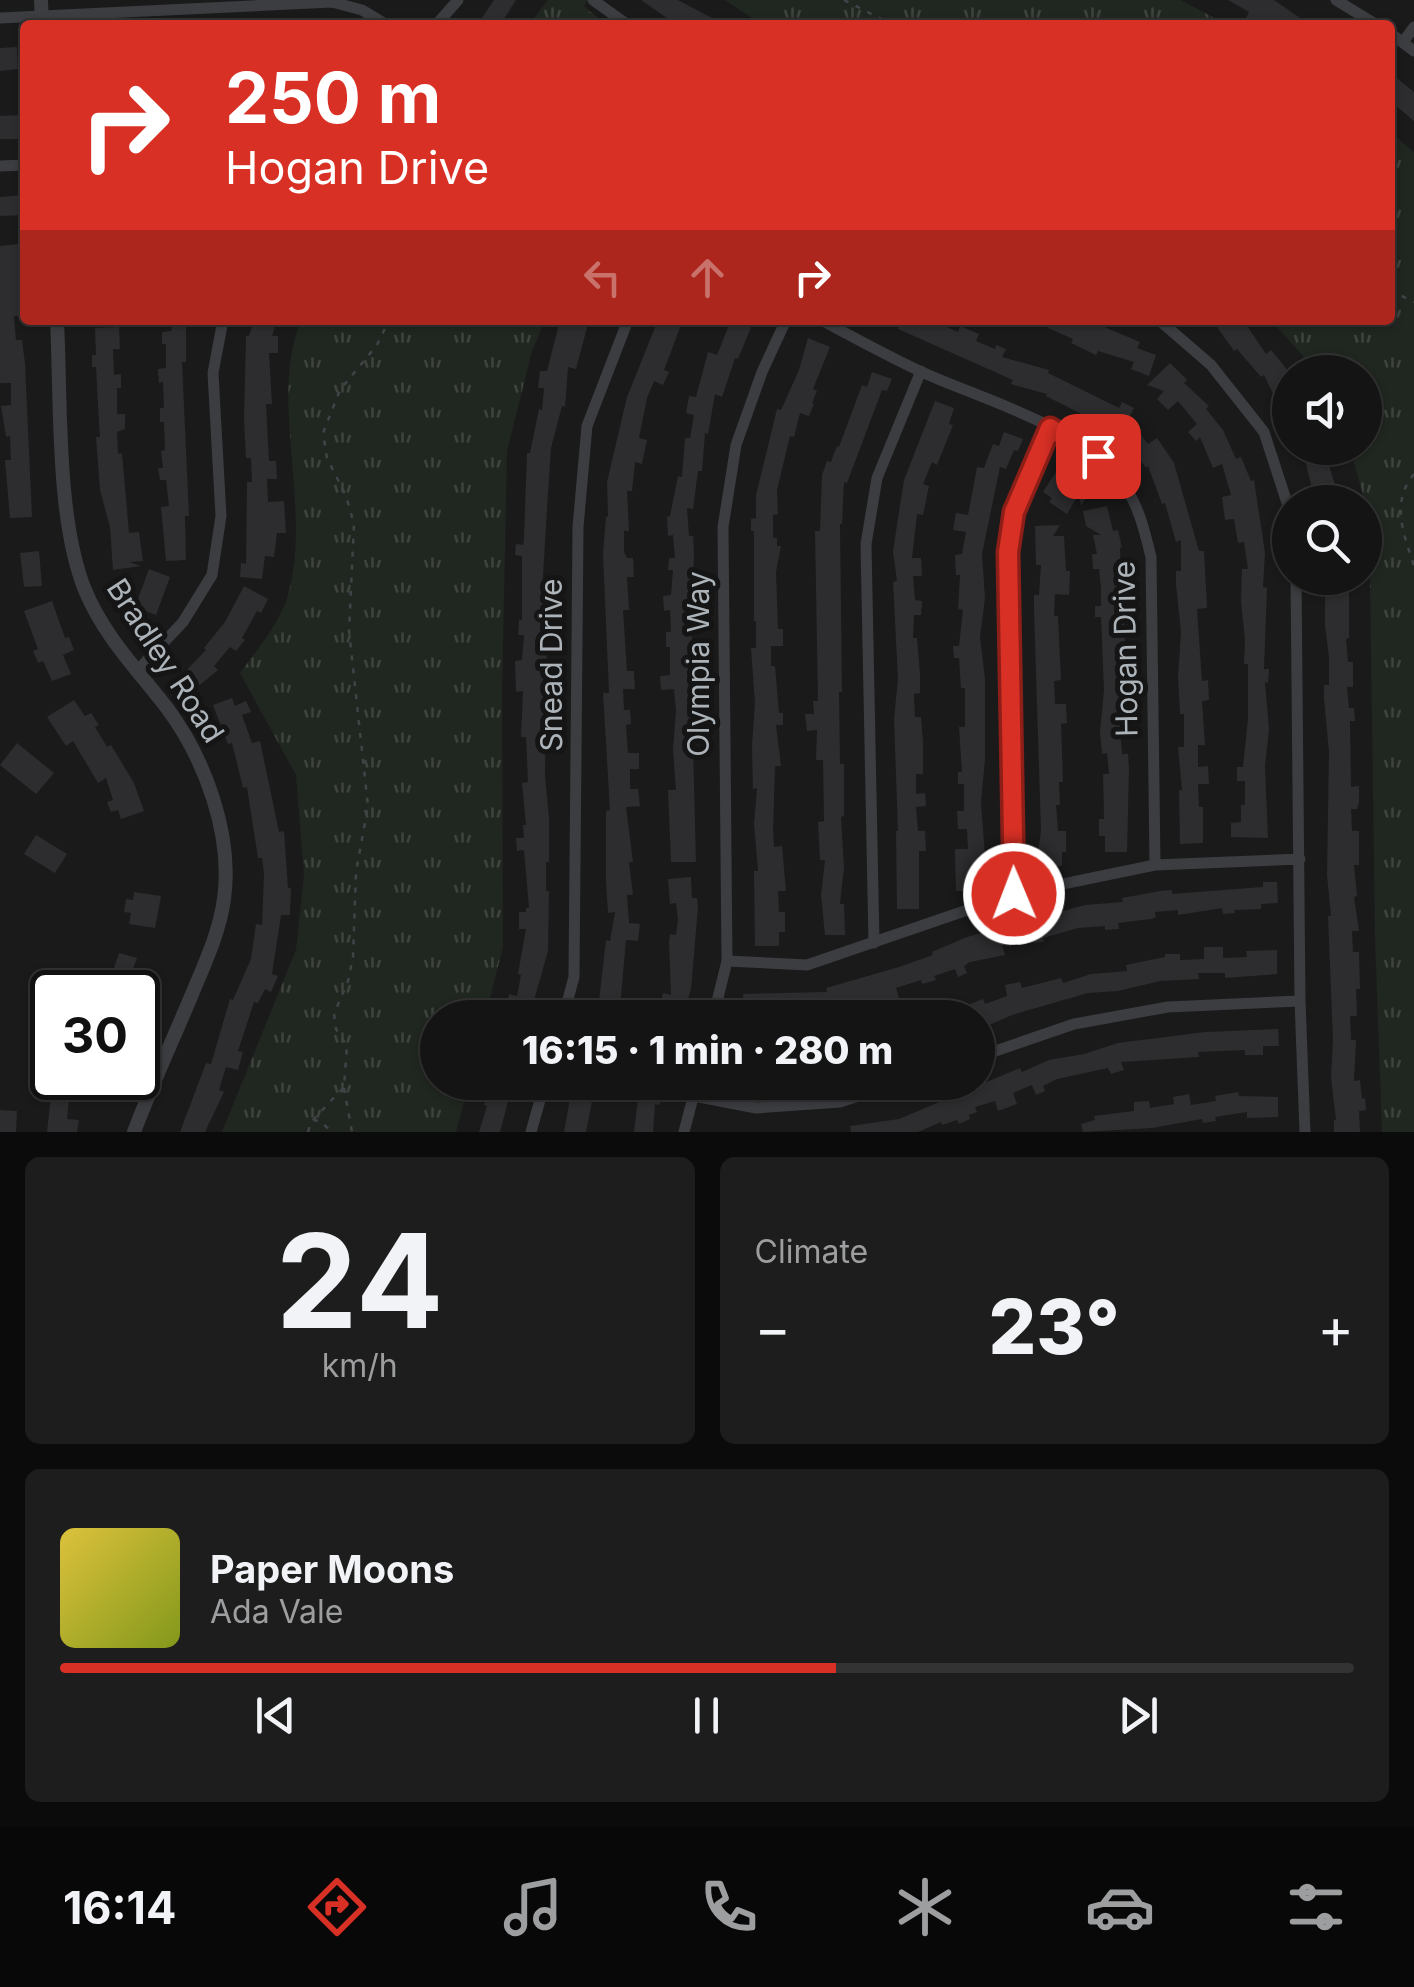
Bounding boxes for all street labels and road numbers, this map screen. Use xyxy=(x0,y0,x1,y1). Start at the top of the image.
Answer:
street label: Hogan Drive xyxy=(1105,561,1145,737)
street label: Olympia Way xyxy=(680,571,716,757)
street label: Bradley Road xyxy=(100,572,232,749)
street label: Snead Drive xyxy=(533,579,569,751)

